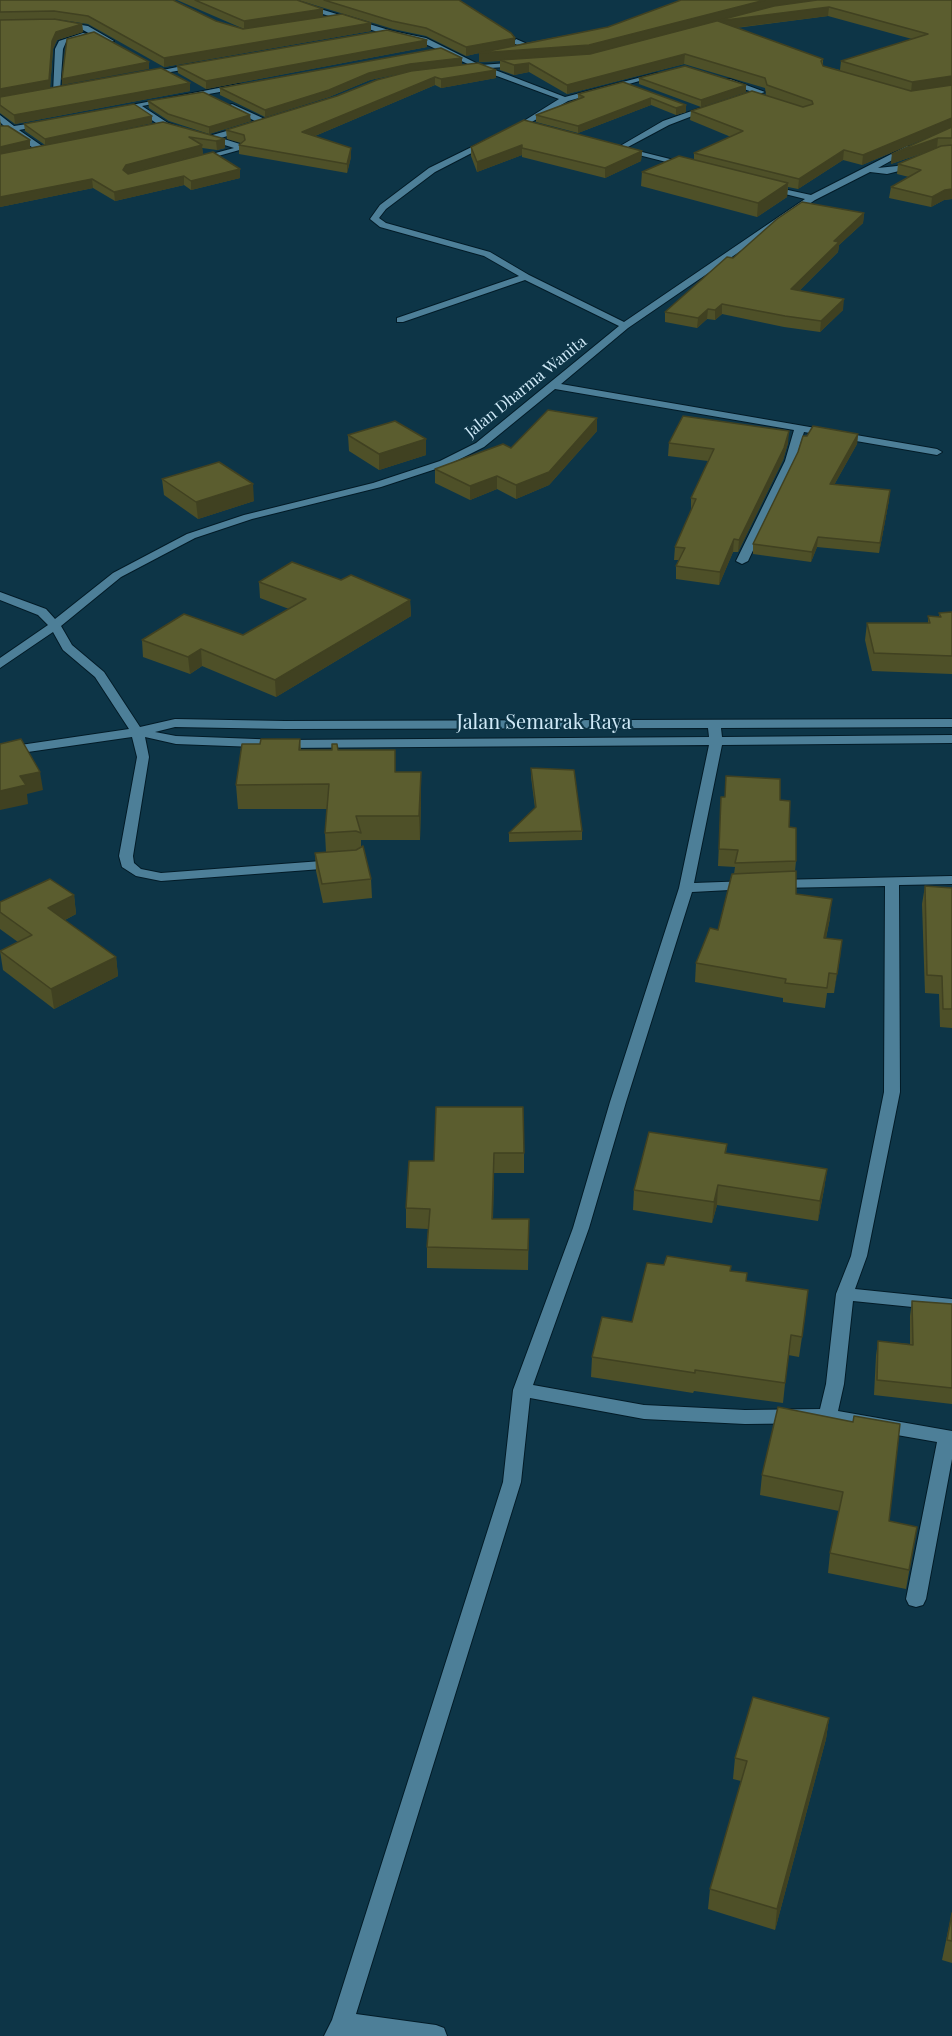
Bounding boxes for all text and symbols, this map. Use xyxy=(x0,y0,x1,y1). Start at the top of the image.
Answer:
street label: Jalan Dharma Wanita xyxy=(461,332,591,442)
street label: Jalan Semarak Raya xyxy=(457,711,631,735)

